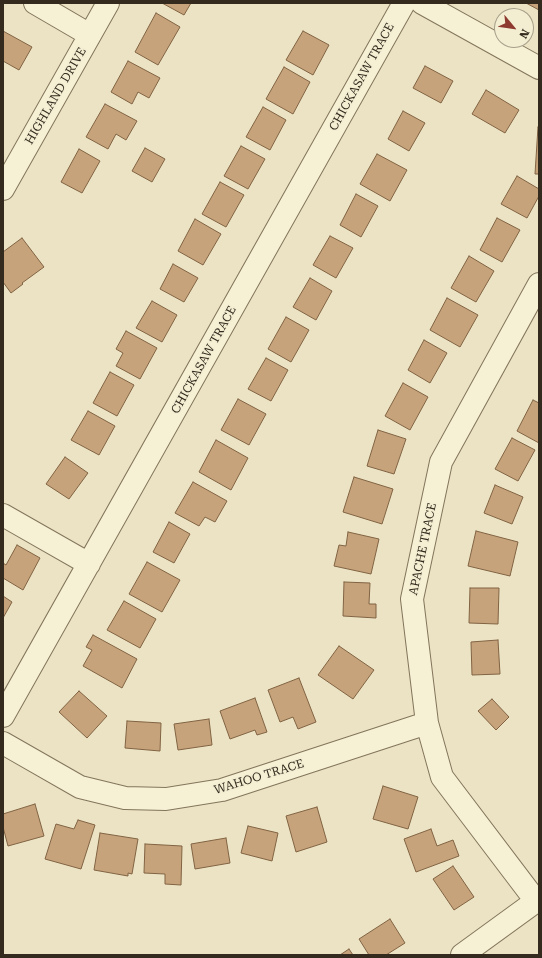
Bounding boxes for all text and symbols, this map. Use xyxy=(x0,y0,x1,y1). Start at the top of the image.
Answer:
north arrow xyxy=(494,8,534,48)
street label: CHICKASAW TRACE xyxy=(326,21,398,133)
text: N xyxy=(516,27,532,40)
street label: HIGHLAND DRIVE xyxy=(22,45,90,147)
street label: CHICKASAW TRACE xyxy=(168,304,240,416)
street label: APACHE TRACE xyxy=(406,502,440,596)
street label: WAHOO TRACE xyxy=(212,756,306,798)

